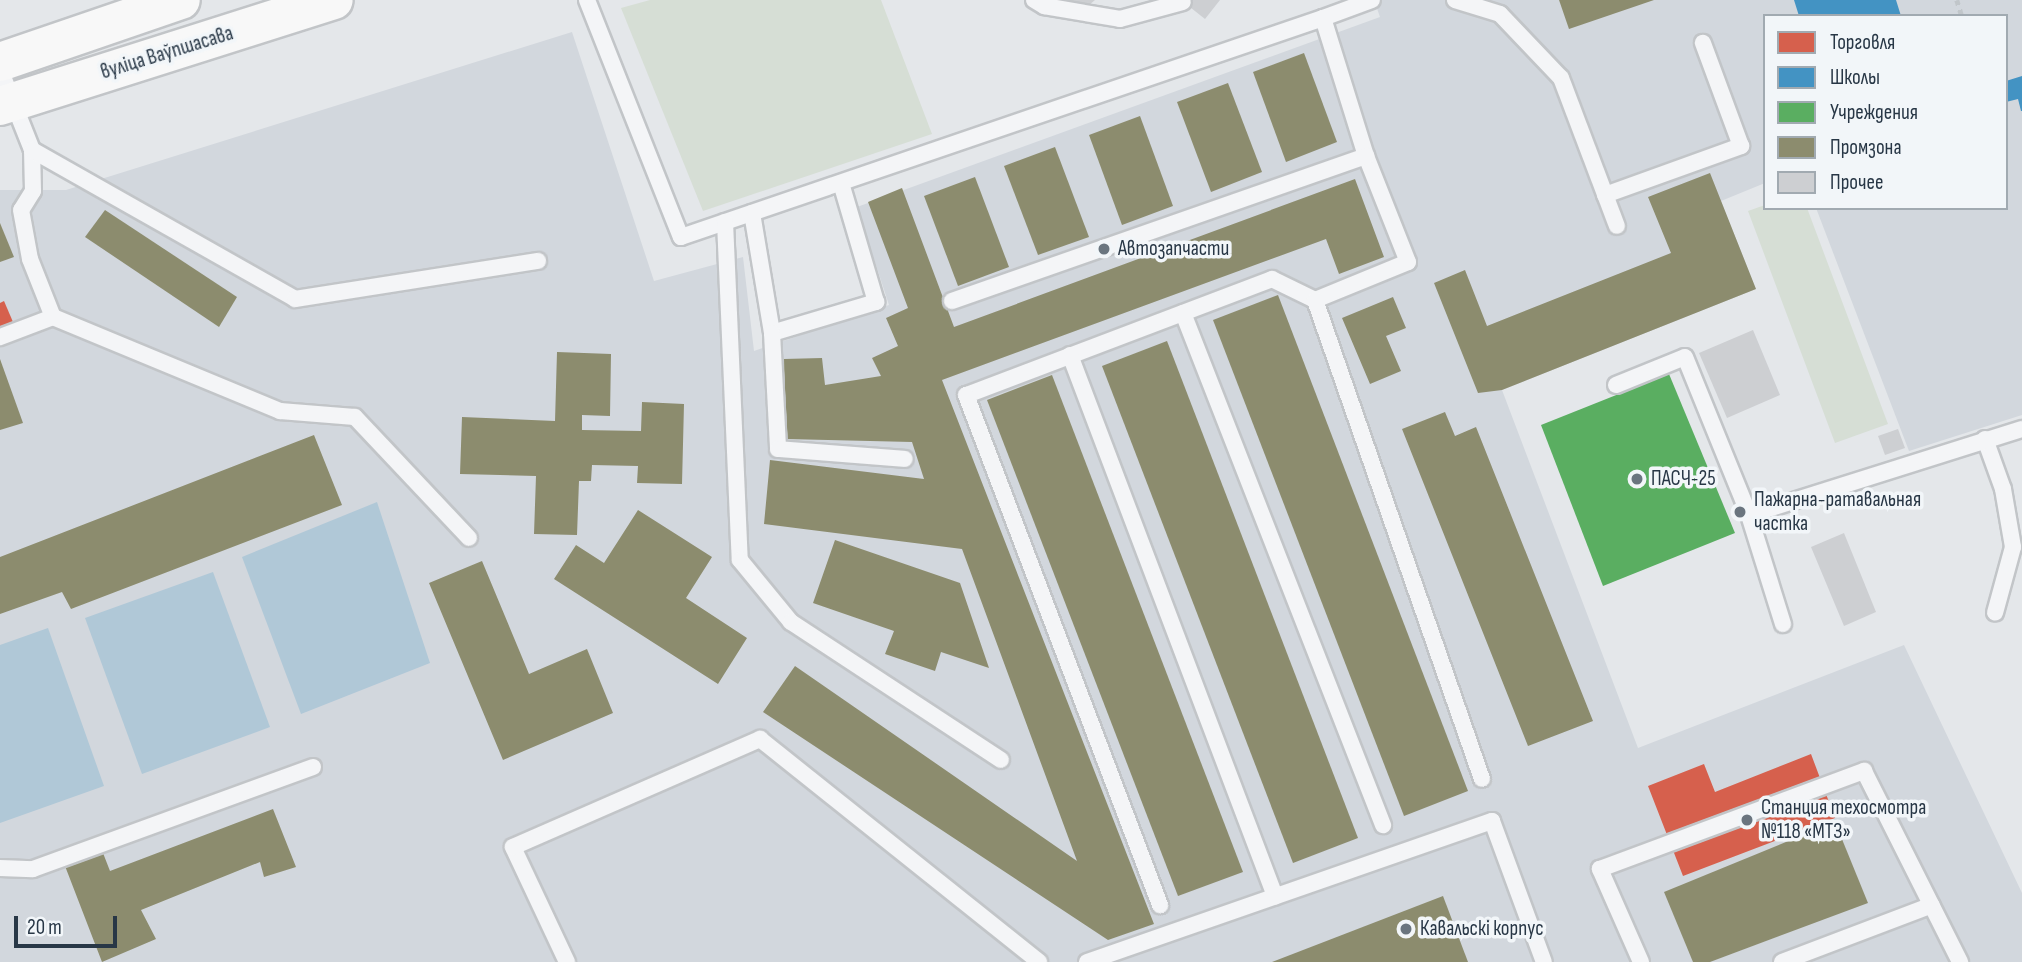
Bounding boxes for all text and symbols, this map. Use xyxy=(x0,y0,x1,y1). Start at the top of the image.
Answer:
legend xyxy=(1763,14,2008,210)
street label: вуліца Ваўпшасава xyxy=(98,21,236,85)
text: Торговля xyxy=(1830,30,1895,55)
text: Школы xyxy=(1830,65,1880,90)
text: Учреждения xyxy=(1830,100,1918,125)
text: Промзона xyxy=(1830,135,1901,160)
text: Прочее xyxy=(1830,170,1883,195)
place label: Автозапчасти xyxy=(1118,236,1229,262)
marker: Автозапчасти xyxy=(1096,241,1112,257)
place label: ПАСЧ-25 xyxy=(1651,466,1716,492)
marker: ПАСЧ-25 xyxy=(1629,471,1645,487)
place label: Пажарна-ратавальная частка xyxy=(1754,487,1921,537)
marker: Пажарна-ратавальная частка xyxy=(1732,504,1748,520)
place label: Станция техосмотра №118 «МТЗ» xyxy=(1761,795,1926,845)
marker: Станция техосмотра №118 «МТЗ» xyxy=(1739,812,1755,828)
scale bar xyxy=(18,902,121,946)
text: 20 m xyxy=(27,915,62,940)
place label: Кавальскі корпус xyxy=(1420,916,1544,942)
marker: Кавальскі корпус xyxy=(1398,921,1414,937)

